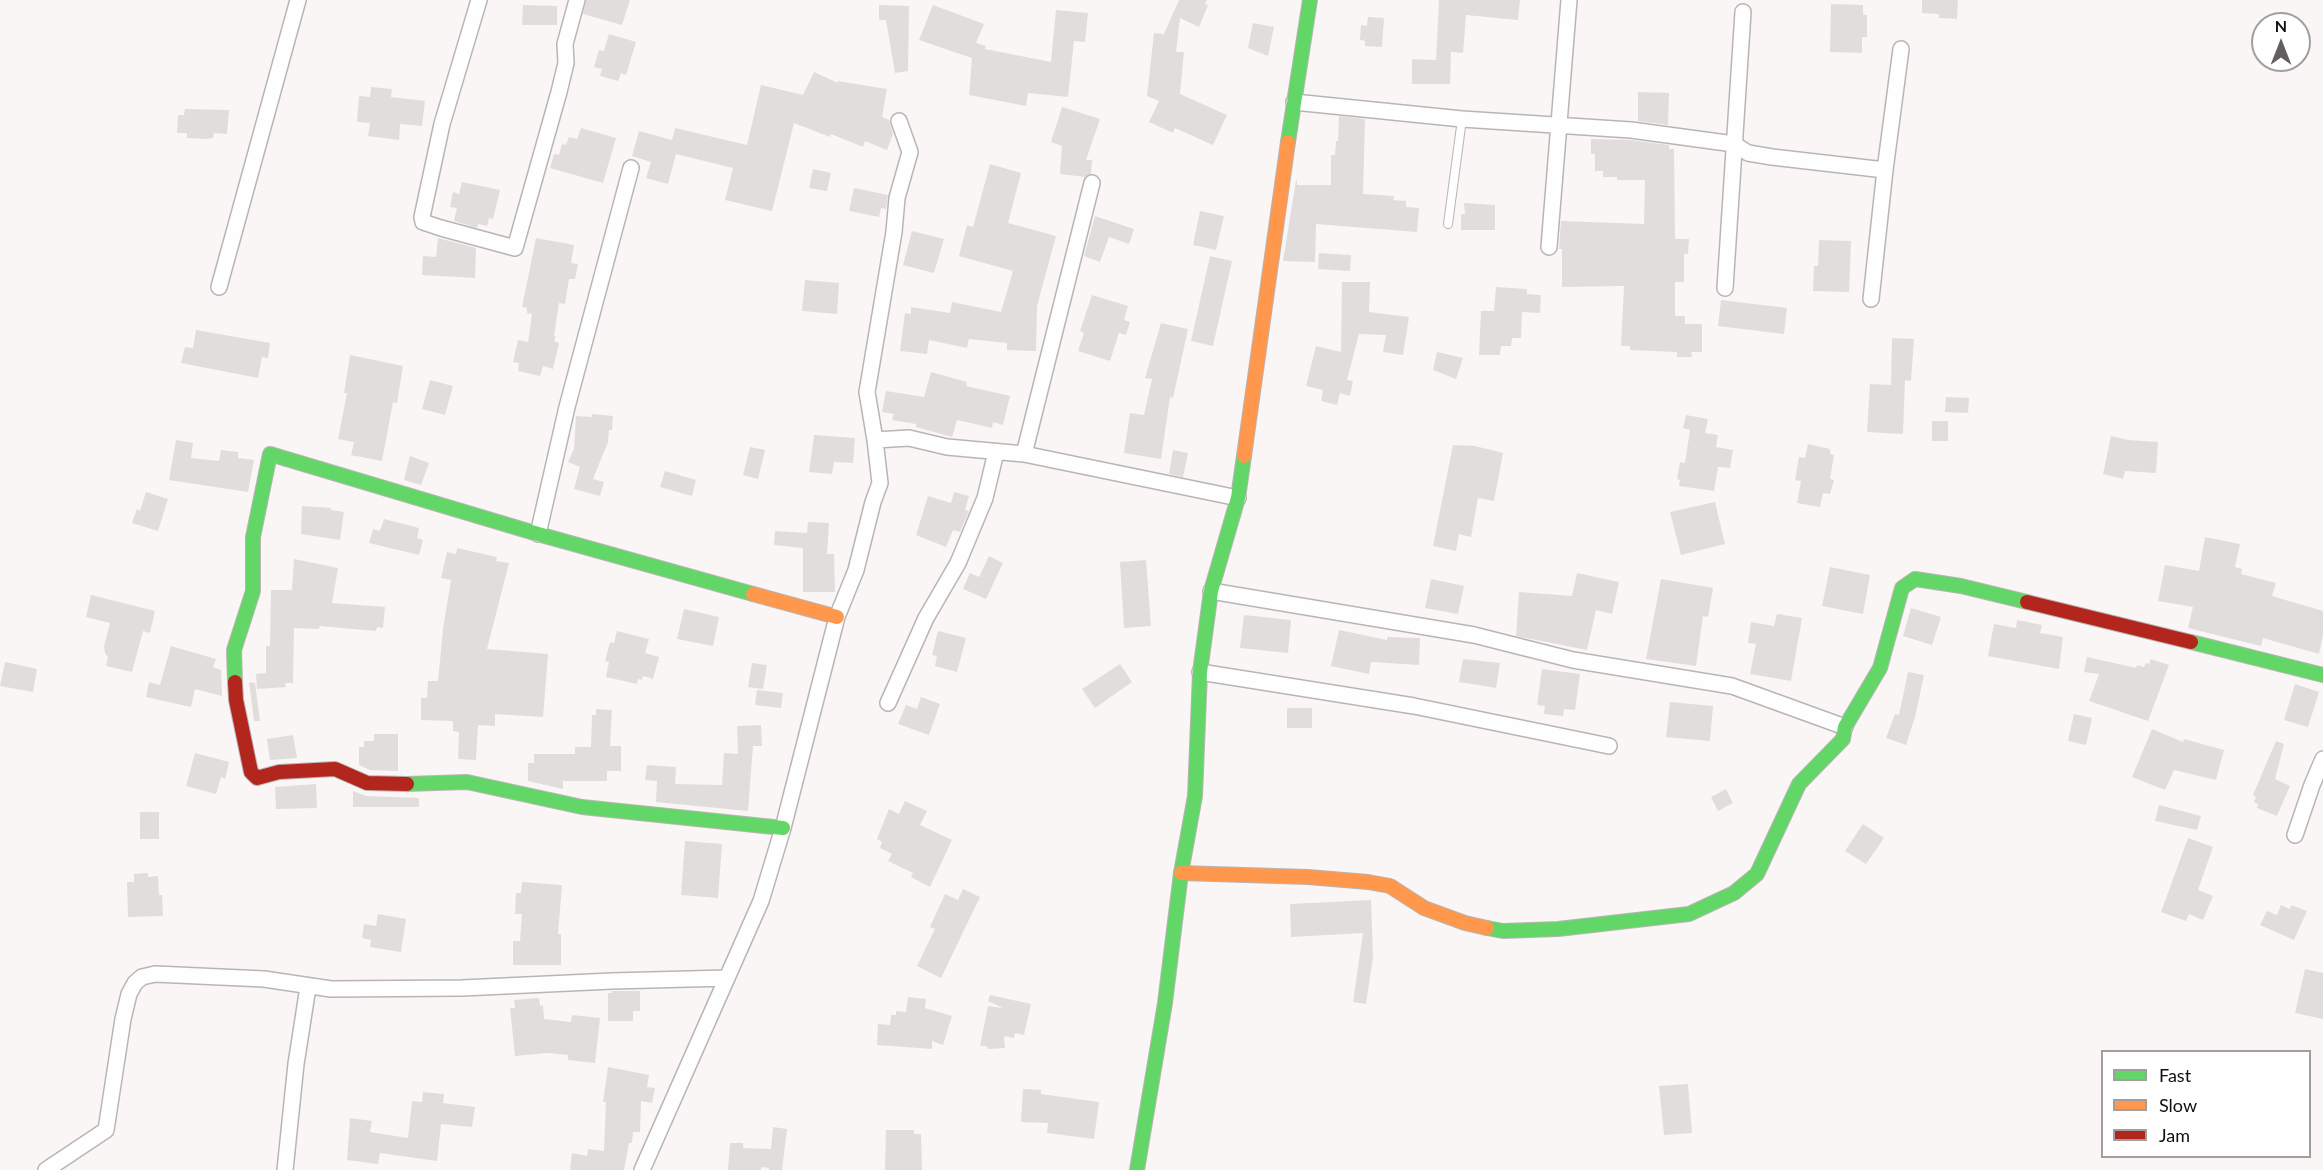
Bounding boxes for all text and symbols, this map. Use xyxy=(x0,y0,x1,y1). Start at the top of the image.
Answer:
north arrow xyxy=(2251,12,2311,72)
text: N xyxy=(2275,16,2287,35)
legend xyxy=(2101,1050,2311,1158)
text: Fast xyxy=(2159,1064,2191,1086)
text: Slow xyxy=(2159,1094,2197,1116)
text: Jam xyxy=(2159,1124,2190,1146)

